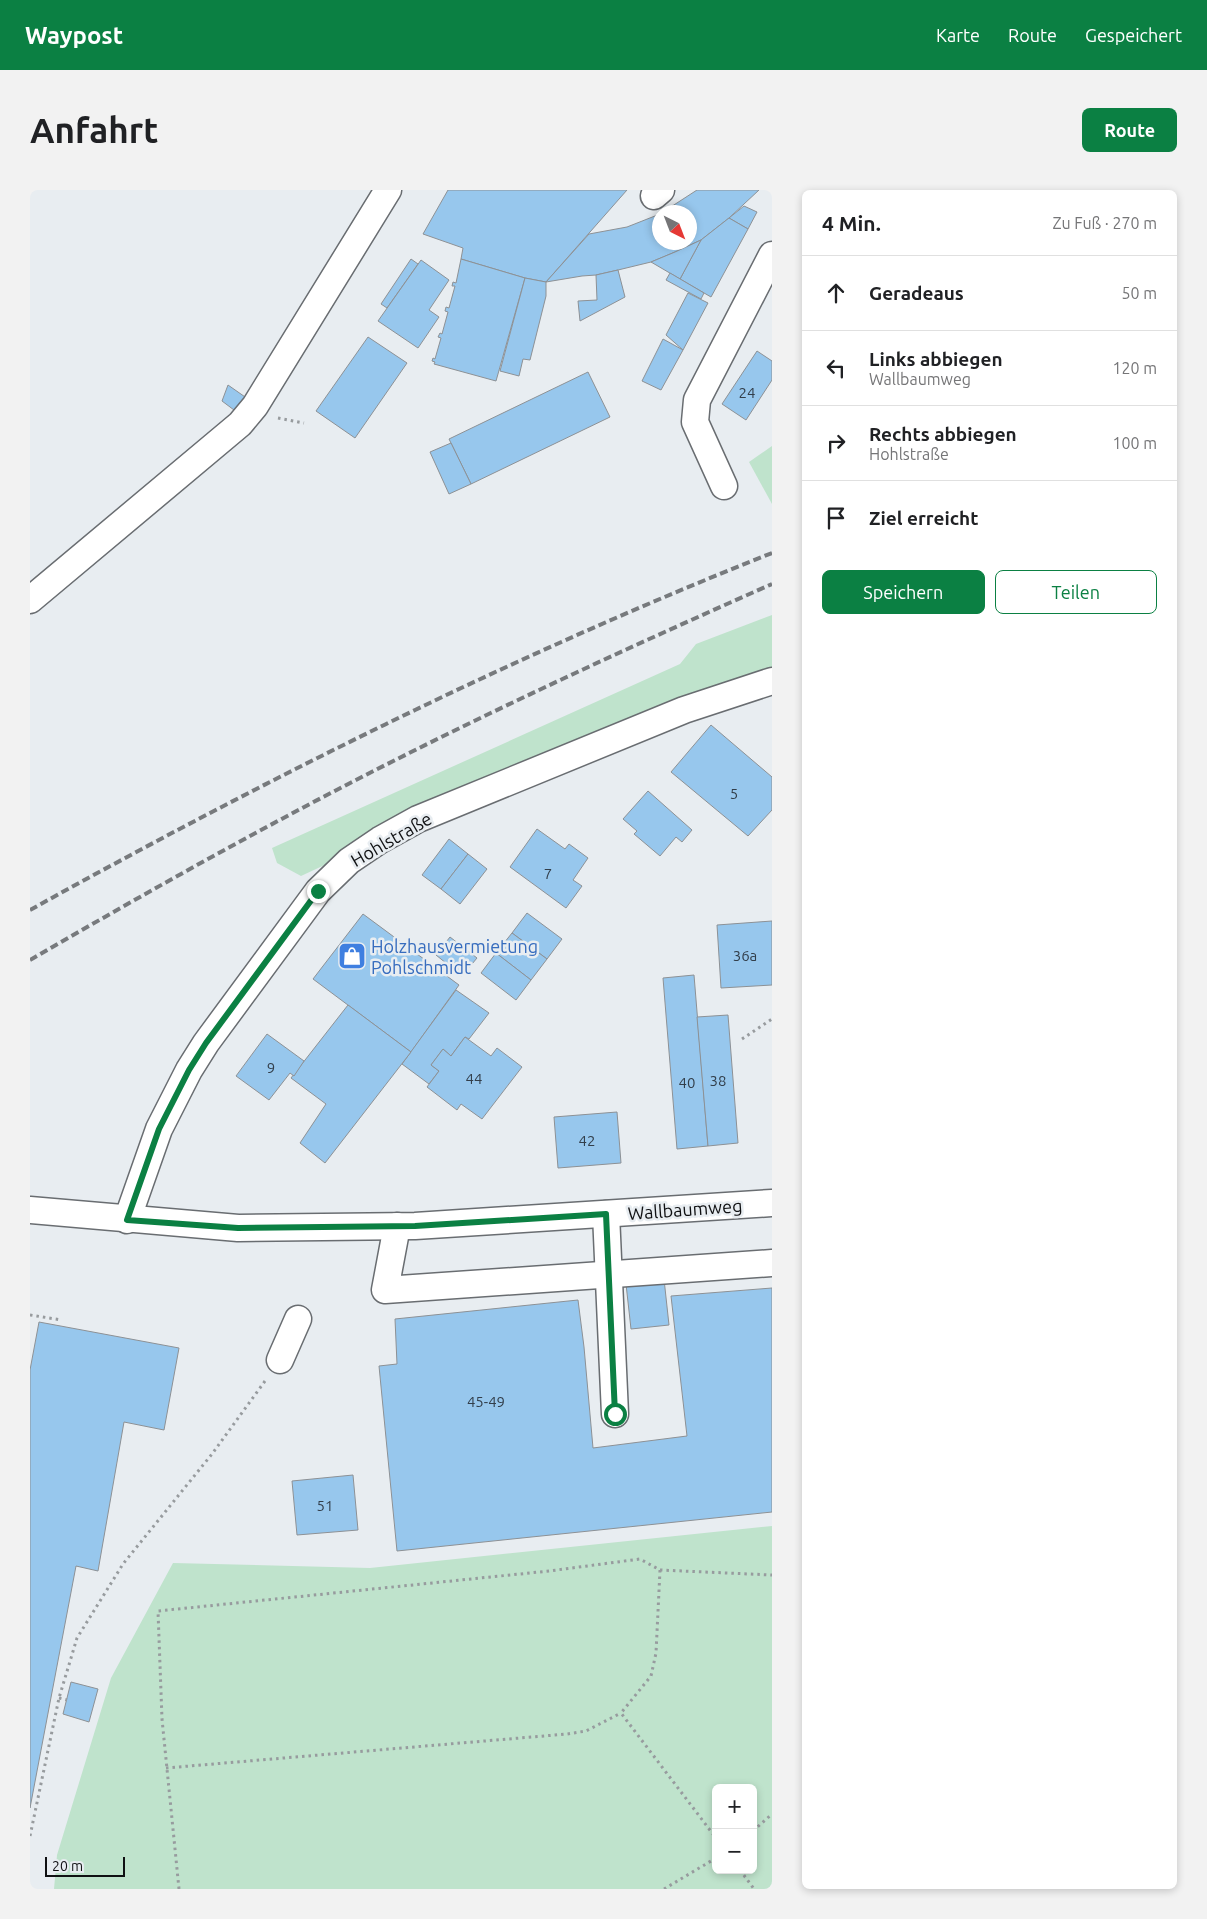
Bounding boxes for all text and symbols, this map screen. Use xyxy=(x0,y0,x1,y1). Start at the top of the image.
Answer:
text: Waypost xyxy=(25,22,123,49)
text: Karte xyxy=(936,25,980,45)
text: Route xyxy=(1008,25,1057,45)
text: Gespeichert xyxy=(1085,25,1182,45)
button: Route xyxy=(1082,108,1177,152)
text: Anfahrt xyxy=(30,110,158,150)
north arrow xyxy=(652,205,697,250)
text: 4 Min. xyxy=(822,211,881,235)
text: Zu Fuß · 270 m xyxy=(1052,214,1157,232)
icon: ahead xyxy=(822,279,850,307)
text: Geradeaus xyxy=(869,282,964,304)
text: 50 m xyxy=(1121,284,1157,302)
text: Links abbiegen xyxy=(869,348,1003,370)
icon: left xyxy=(822,354,850,382)
text: 120 m xyxy=(1112,359,1157,377)
text: Wallbaumweg xyxy=(869,370,971,388)
house number: 24 xyxy=(739,384,755,401)
text: Rechts abbiegen xyxy=(869,423,1017,445)
icon: right xyxy=(822,429,850,457)
text: 100 m xyxy=(1112,434,1157,452)
text: Hohlstraße xyxy=(869,445,949,463)
icon: arrive xyxy=(822,504,850,532)
text: Ziel erreicht xyxy=(869,507,978,529)
button: Speichern xyxy=(822,570,985,614)
button: Teilen xyxy=(995,570,1157,614)
house number: 5 xyxy=(730,785,738,802)
street label: Hohlstraße xyxy=(347,808,435,870)
house number: 7 xyxy=(544,865,552,882)
route end xyxy=(307,880,330,903)
place label: Holzhausvermietung Pohlschmidt xyxy=(371,936,538,977)
shop icon: Holzhausvermietung Pohlschmidt xyxy=(337,941,367,971)
house number: 36a xyxy=(733,947,757,964)
house number: 9 xyxy=(267,1059,275,1076)
house number: 44 xyxy=(466,1070,482,1087)
house number: 38 xyxy=(710,1072,726,1089)
house number: 40 xyxy=(679,1074,695,1091)
house number: 42 xyxy=(579,1132,595,1149)
street label: Wallbaumweg xyxy=(627,1195,743,1223)
house number: 45-49 xyxy=(467,1393,505,1410)
route start xyxy=(604,1403,627,1426)
house number: 51 xyxy=(317,1497,333,1514)
map controls xyxy=(712,1784,757,1874)
button: + xyxy=(712,1784,757,1829)
button: − xyxy=(712,1829,757,1874)
scale bar xyxy=(45,1854,125,1877)
text: 20 m xyxy=(52,1858,83,1874)

